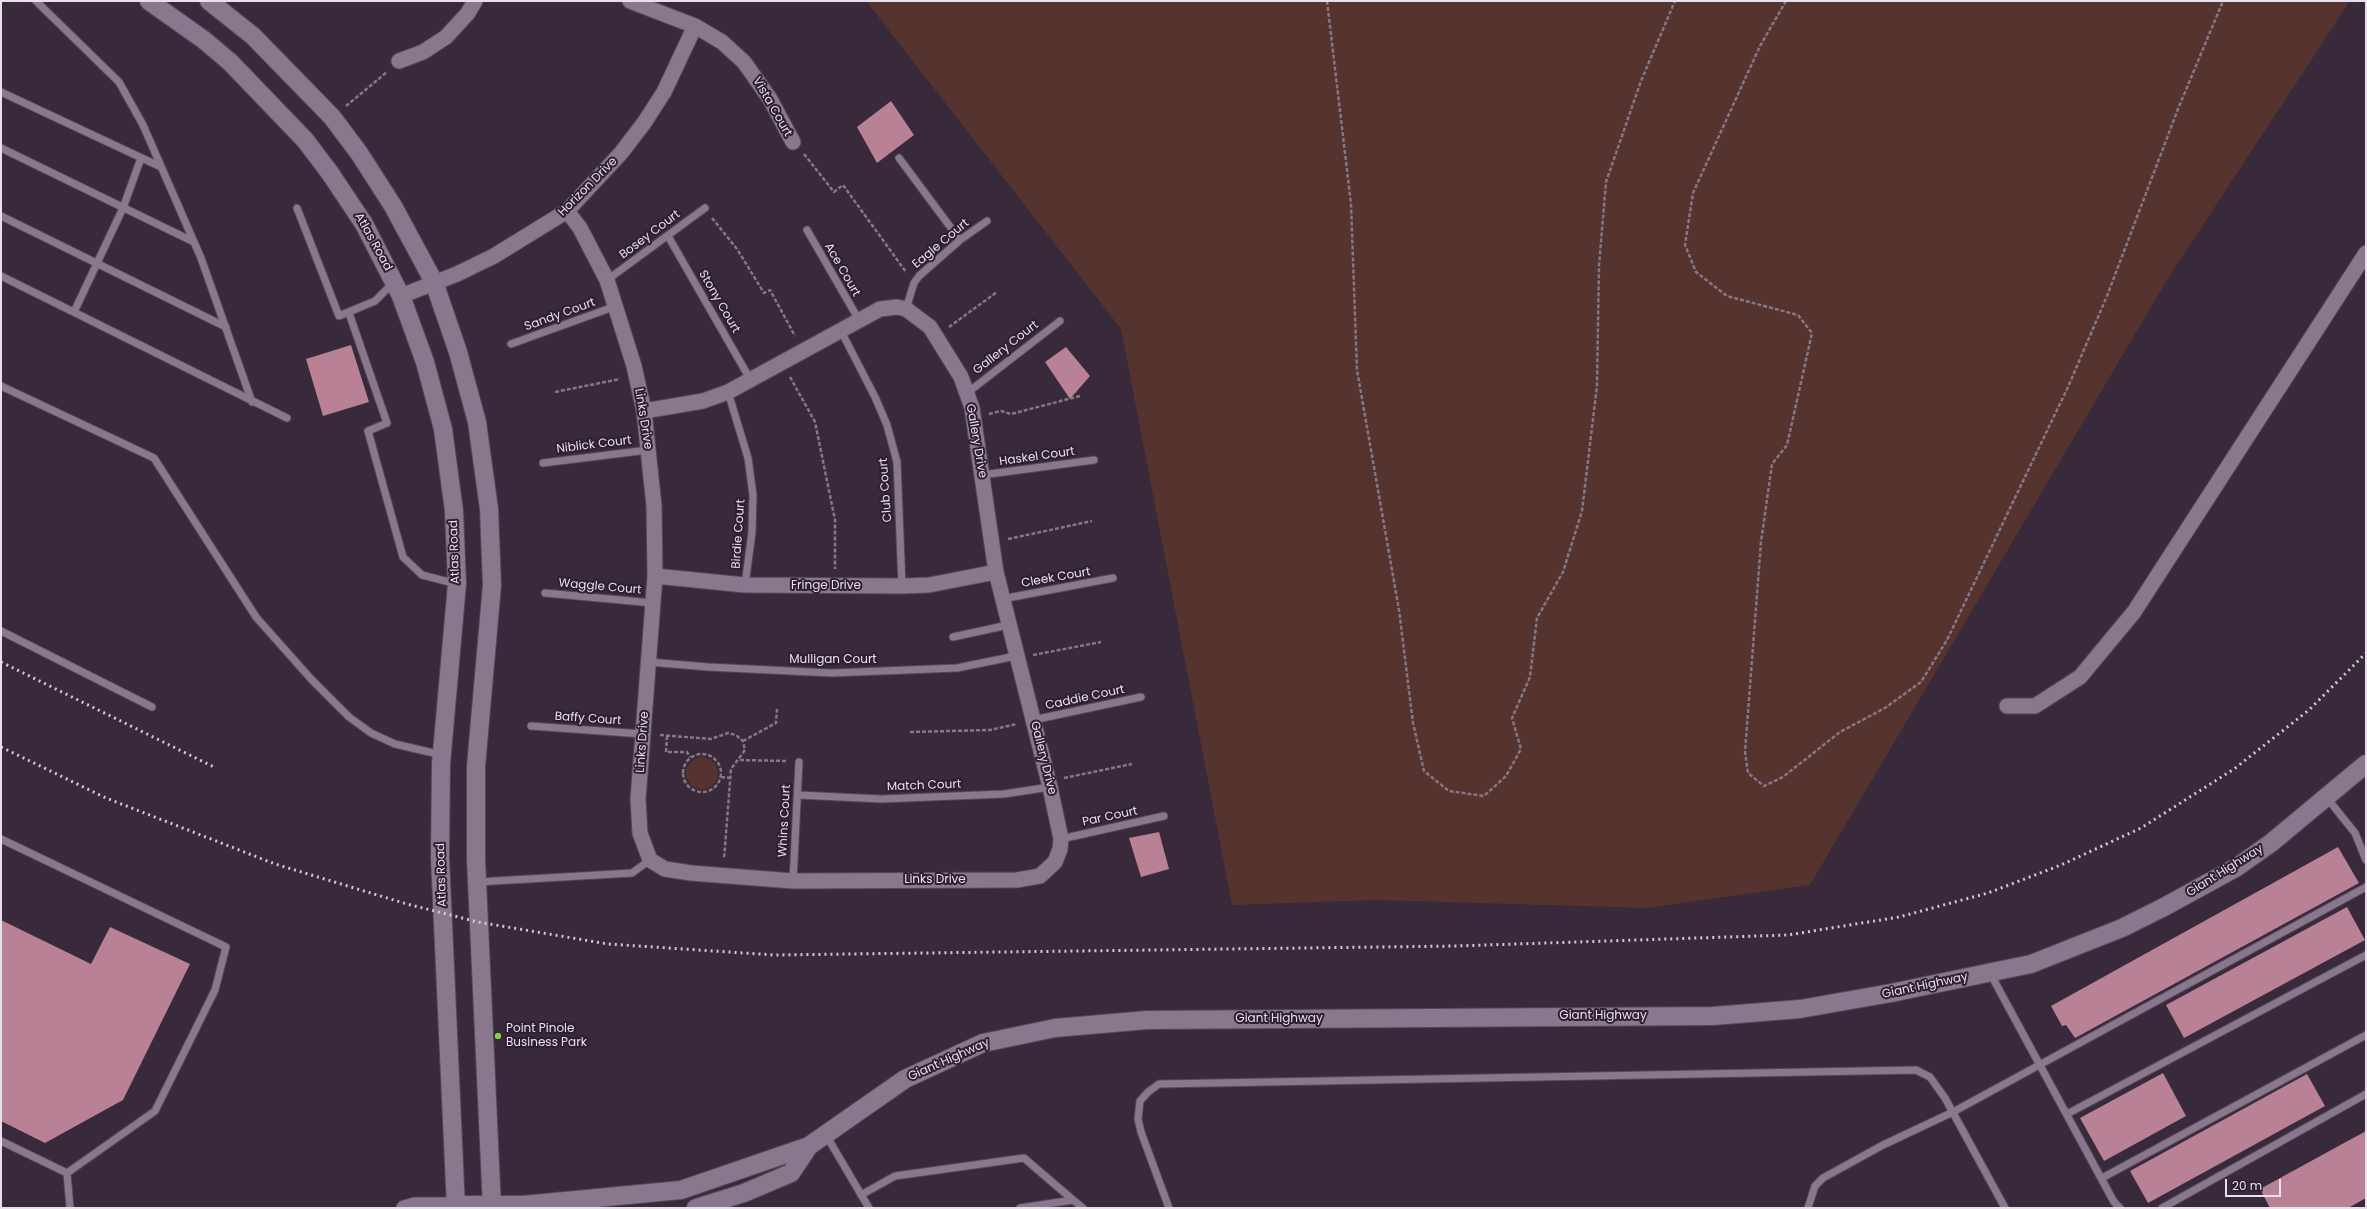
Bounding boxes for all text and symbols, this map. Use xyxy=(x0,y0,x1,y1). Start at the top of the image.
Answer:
street label: Vista Court xyxy=(749,75,795,139)
street label: Horizon Drive xyxy=(556,155,620,219)
street label: Bosey Court xyxy=(617,208,683,262)
street label: Atlas Road xyxy=(351,210,395,274)
street label: Eagle Court xyxy=(910,216,972,272)
street label: Ace Court xyxy=(821,241,863,299)
street label: Stony Court xyxy=(695,268,743,336)
street label: Sandy Court xyxy=(523,296,597,334)
street label: Gallery Court xyxy=(971,318,1041,378)
street label: Links Drive xyxy=(631,387,655,451)
street label: Gallery Drive xyxy=(962,403,990,479)
street label: Niblick Court xyxy=(556,433,632,457)
street label: Haskel Court xyxy=(998,445,1076,469)
street label: Club Court xyxy=(877,457,895,523)
street label: Birdie Court xyxy=(729,499,749,569)
street label: Atlas Road xyxy=(447,520,463,584)
street label: Cleek Court xyxy=(1020,565,1092,591)
street label: Waggle Court xyxy=(558,576,642,598)
street label: Fringe Drive xyxy=(791,579,861,593)
street label: Mulligan Court xyxy=(789,653,877,667)
street label: Caddie Court xyxy=(1044,683,1126,713)
street label: Baffy Court xyxy=(554,709,622,729)
street label: Links Drive xyxy=(634,711,652,773)
street label: Gallery Drive xyxy=(1027,720,1059,796)
street label: Match Court xyxy=(887,778,961,794)
street label: Whins Court xyxy=(776,784,794,858)
street label: Par Court xyxy=(1081,804,1139,830)
street label: Giant Highway xyxy=(2184,842,2266,900)
street label: Atlas Road xyxy=(434,843,450,907)
street label: Links Drive xyxy=(904,873,966,887)
street label: Giant Highway xyxy=(1881,970,1969,1002)
street label: Giant Highway xyxy=(1559,1009,1647,1023)
street label: Giant Highway xyxy=(1235,1012,1323,1026)
place label: Point Pinole Business Park xyxy=(506,1022,587,1050)
marker: Point Pinole Business Park xyxy=(493,1031,503,1041)
street label: Giant Highway xyxy=(906,1036,992,1084)
scale bar xyxy=(2227,1171,2283,1197)
text: 20 m xyxy=(2232,1177,2262,1194)

